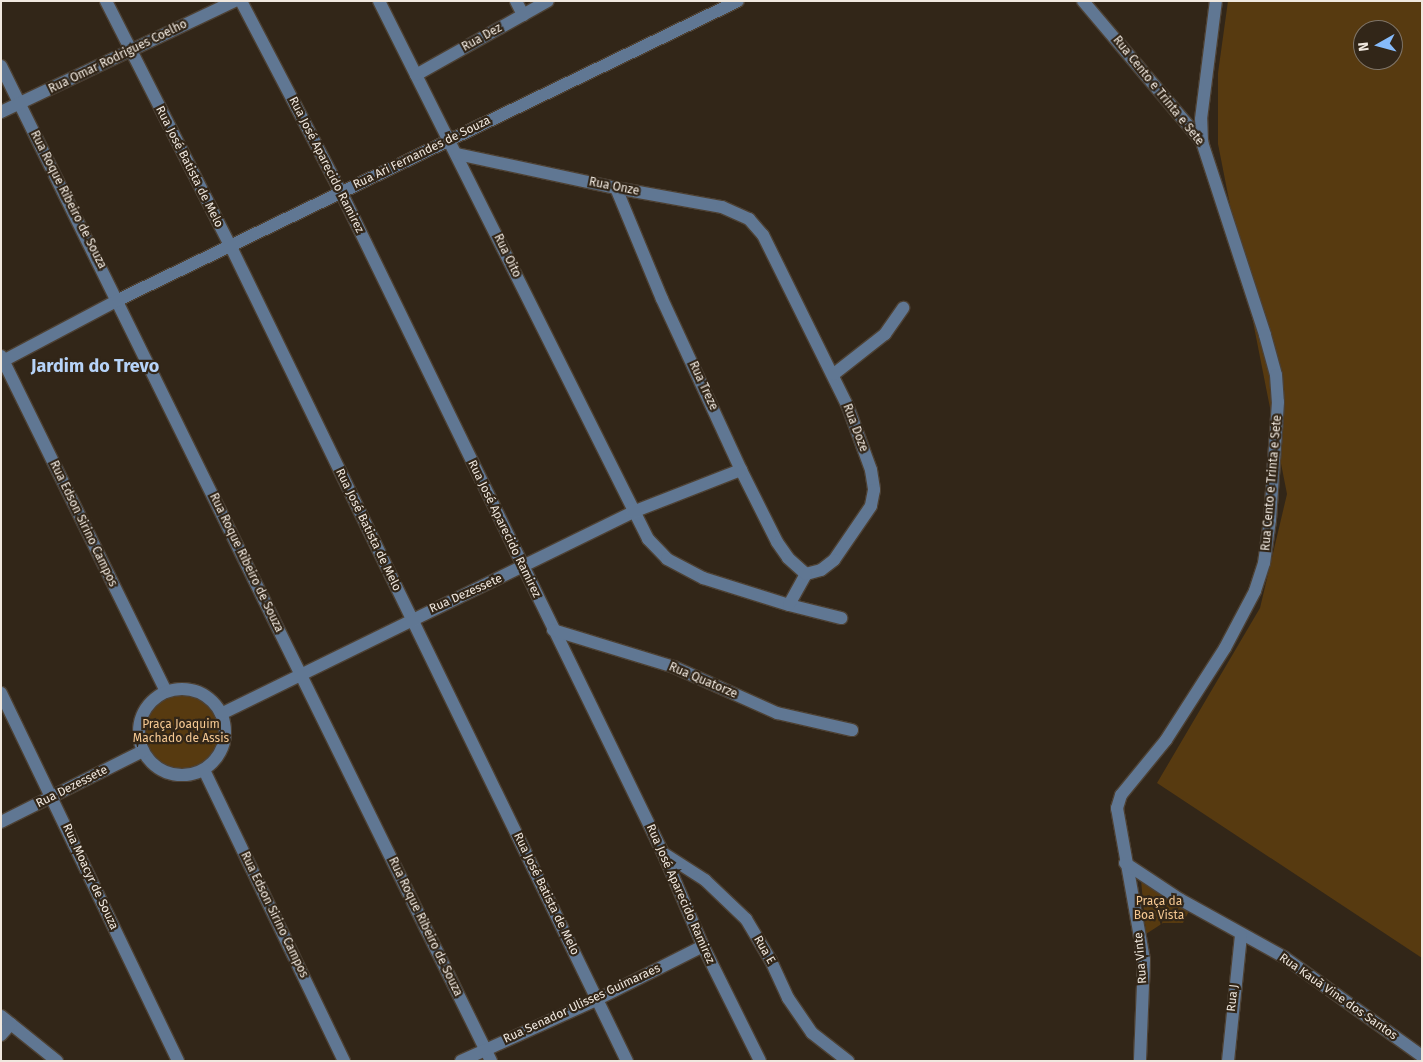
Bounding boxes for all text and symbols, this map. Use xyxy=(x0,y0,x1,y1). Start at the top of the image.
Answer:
street label: Rua Omar Rodrigues Coelho xyxy=(46,17,190,97)
north arrow xyxy=(1353,20,1403,70)
street label: Rua Dez xyxy=(460,21,504,55)
street label: Rua Cento e Trinta e Sete xyxy=(1109,33,1207,149)
text: N xyxy=(1355,41,1373,52)
street label: Rua José Aparecido Ramirez xyxy=(285,94,367,236)
street label: Rua José Batista de Melo xyxy=(152,104,226,230)
street label: Rua Ari Fernandes de Souza xyxy=(351,113,493,193)
street label: Rua Roque Ribeiro de Souza xyxy=(27,129,109,271)
street label: Rua Onze xyxy=(588,175,640,199)
street label: Rua Oito xyxy=(490,232,524,280)
district label: Jardim do Trevo xyxy=(31,355,159,377)
street label: Rua Treze xyxy=(685,359,721,413)
street label: Rua Doze xyxy=(839,402,871,454)
street label: Rua Cento e Trinta e Sete xyxy=(1259,414,1285,552)
street label: Rua José Aparecido Ramirez xyxy=(464,458,544,600)
street label: Rua Edson Sirino Campos xyxy=(46,459,120,589)
street label: Rua José Batista de Melo xyxy=(332,466,404,594)
street label: Rua Roque Ribeiro de Souza xyxy=(206,491,286,635)
street label: Rua Dezessete xyxy=(427,572,505,616)
street label: Rua Quatorze xyxy=(667,660,739,702)
park label: Praça Joaquim Machado de Assis xyxy=(133,718,229,746)
street label: Rua Dezessete xyxy=(34,763,110,811)
street label: Rua Moacyr de Souza xyxy=(59,822,121,932)
street label: Rua José Aparecido Ramirez xyxy=(643,822,717,966)
street label: Rua José Batista de Melo xyxy=(510,830,582,958)
street label: Rua Edson Sirino Campos xyxy=(237,850,311,980)
street label: Rua Roque Ribeiro de Souza xyxy=(385,855,465,999)
park label: Praça da Boa Vista xyxy=(1134,895,1184,923)
street label: Rua Vinte xyxy=(1132,932,1150,984)
street label: Rua E xyxy=(750,933,778,967)
street label: Rua Kauã Vine dos Santos xyxy=(1276,951,1400,1043)
street label: Rua Senador Ulisses Guimaraes xyxy=(501,961,663,1047)
street label: Rua J xyxy=(1224,984,1242,1012)

